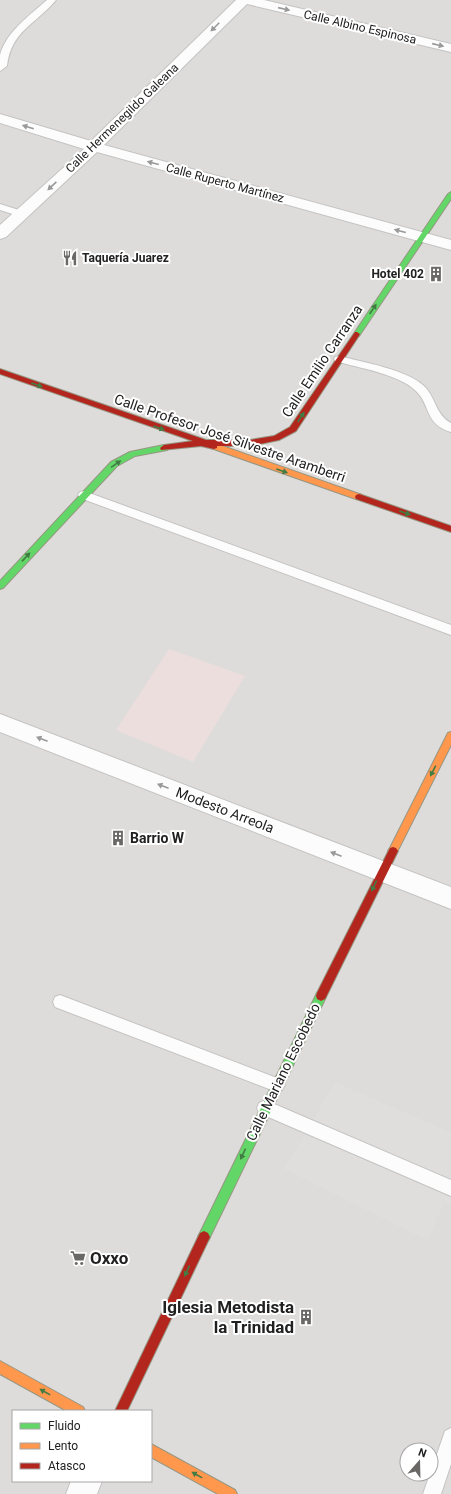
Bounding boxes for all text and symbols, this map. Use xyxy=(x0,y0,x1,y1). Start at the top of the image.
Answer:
one-way arrow xyxy=(279,6,291,12)
street label: Calle Albino Espinosa xyxy=(302,7,418,47)
one-way arrow xyxy=(210,22,220,32)
one-way arrow xyxy=(432,43,444,49)
street label: Calle Hermenegildo Galeana xyxy=(63,60,181,176)
one-way arrow xyxy=(22,124,34,130)
one-way arrow xyxy=(147,160,159,166)
street label: Calle Ruperto Martínez xyxy=(164,160,286,206)
one-way arrow xyxy=(47,181,57,191)
one-way arrow xyxy=(394,228,406,234)
restaurant icon: Taquería Juarez xyxy=(61,249,79,267)
place label: Taquería Juarez xyxy=(82,251,169,265)
building icon: Hotel 402 xyxy=(427,265,445,283)
place label: Hotel 402 xyxy=(371,267,424,281)
street label: Calle Emilio Carranza xyxy=(278,302,366,420)
one-way arrow xyxy=(369,304,377,315)
one-way arrow xyxy=(31,382,43,388)
street label: Calle Profesor José Silvestre Aramberri xyxy=(112,391,348,485)
one-way arrow xyxy=(297,412,305,423)
one-way arrow xyxy=(154,425,166,431)
one-way arrow xyxy=(111,460,121,468)
one-way arrow xyxy=(276,468,288,474)
one-way arrow xyxy=(399,511,411,517)
one-way arrow xyxy=(22,552,31,563)
one-way arrow xyxy=(35,735,47,741)
one-way arrow xyxy=(430,765,436,776)
one-way arrow xyxy=(157,783,168,789)
street label: Modesto Arreola xyxy=(174,784,276,836)
building icon: Barrio W xyxy=(109,829,127,847)
place label: Barrio W xyxy=(130,830,185,846)
one-way arrow xyxy=(330,850,342,856)
one-way arrow xyxy=(371,881,377,892)
street label: Calle Mariano Escobedo xyxy=(243,1001,323,1143)
one-way arrow xyxy=(240,1148,246,1160)
place label: Oxxo xyxy=(90,1248,129,1268)
supermarket icon: Oxxo xyxy=(69,1249,87,1267)
one-way arrow xyxy=(184,1266,190,1277)
place label: Iglesia Metodista la Trinidad xyxy=(162,1297,294,1337)
building icon: Iglesia Metodista la Trinidad xyxy=(297,1308,315,1326)
one-way arrow xyxy=(40,1389,51,1395)
legend xyxy=(12,1410,152,1482)
text: Fluido xyxy=(48,1419,81,1433)
text: Lento xyxy=(48,1439,78,1453)
north arrow xyxy=(399,1442,439,1482)
text: N xyxy=(416,1446,428,1461)
text: Atasco xyxy=(48,1459,86,1473)
one-way arrow xyxy=(191,1472,202,1479)

